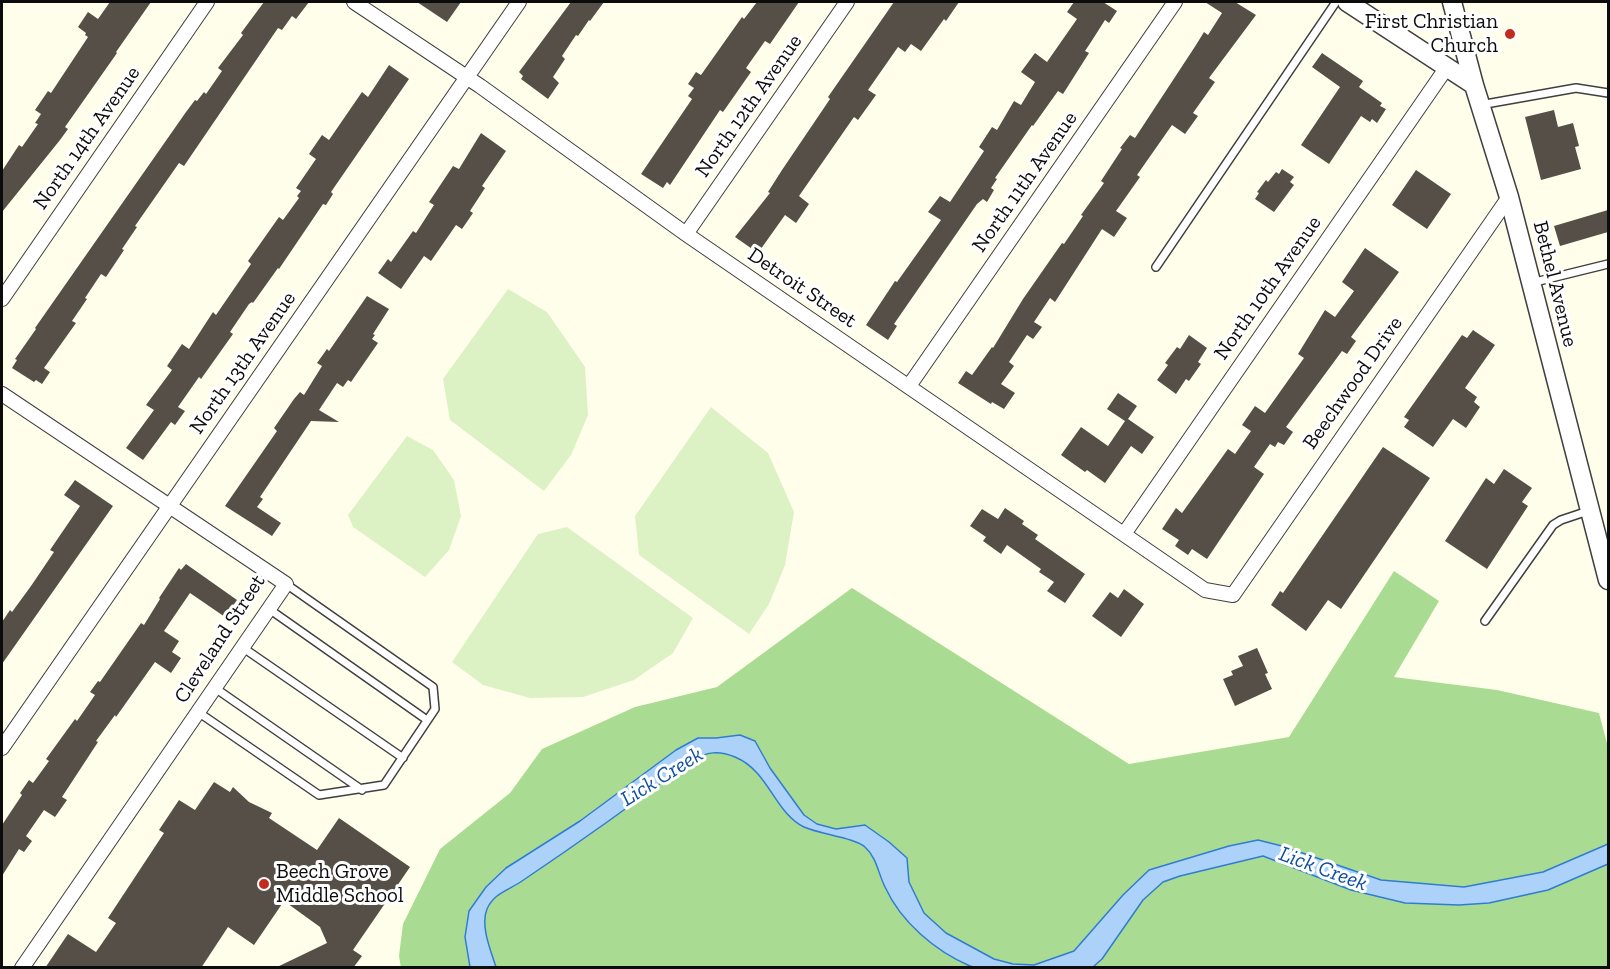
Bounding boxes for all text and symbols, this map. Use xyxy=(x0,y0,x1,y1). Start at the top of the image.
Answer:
place label: First Christian Church xyxy=(1365,9,1498,59)
marker: First Christian Church xyxy=(1503,27,1517,41)
street label: North 12th Avenue xyxy=(690,30,808,182)
street label: North 14th Avenue xyxy=(28,61,146,215)
street label: North 11th Avenue xyxy=(967,107,1083,257)
street label: North 10th Avenue xyxy=(1209,211,1327,365)
street label: Bethel Avenue xyxy=(1527,218,1583,350)
street label: Detroit Street xyxy=(743,242,861,334)
street label: North 13th Avenue xyxy=(184,287,302,439)
street label: Beechwood Drive xyxy=(1298,312,1408,454)
street label: Cleveland Street xyxy=(169,570,271,708)
water label: Lick Creek xyxy=(616,741,708,813)
water label: Lick Creek xyxy=(1275,841,1371,897)
place label: Beech Grove Middle School xyxy=(276,859,403,909)
marker: Beech Grove Middle School xyxy=(257,877,271,891)

